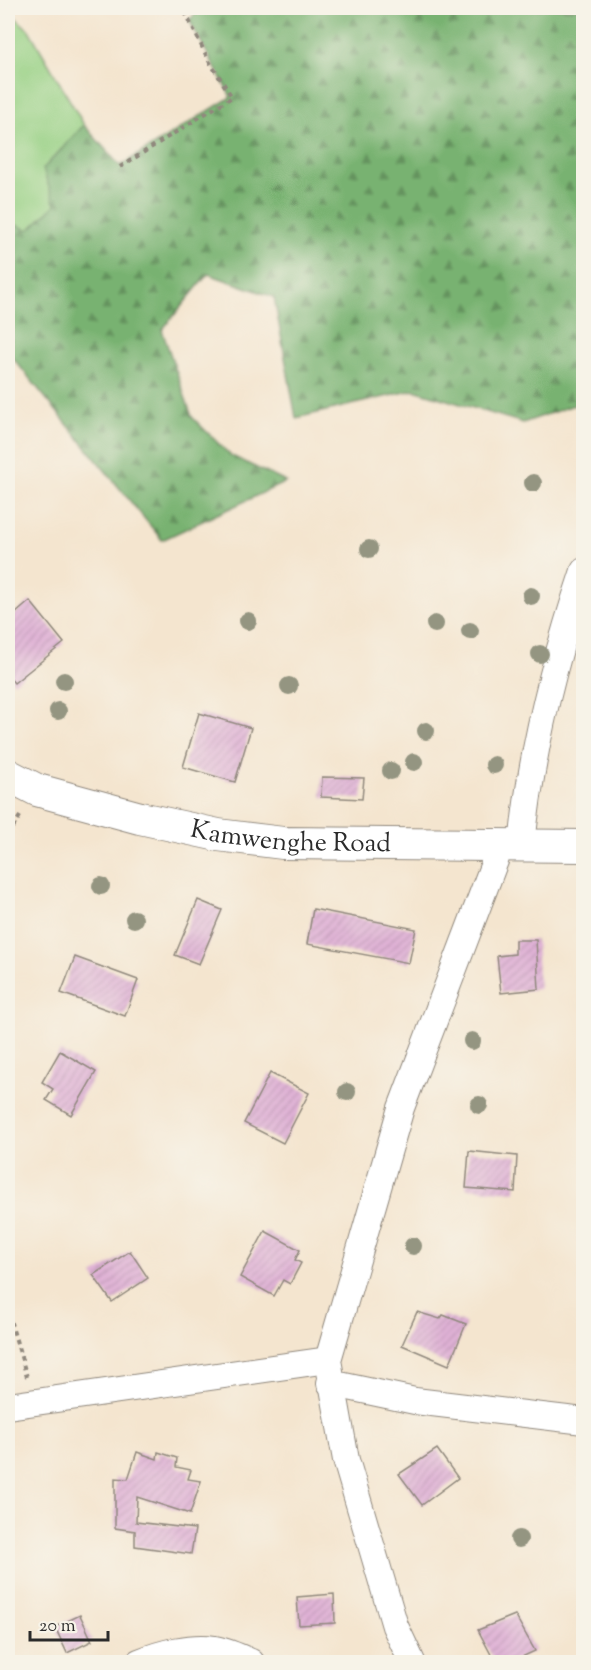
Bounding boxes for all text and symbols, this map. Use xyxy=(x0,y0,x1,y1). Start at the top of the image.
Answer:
street label: Kamwenghe Road xyxy=(187,811,391,863)
scale bar xyxy=(30,1604,108,1642)
text: 20 m xyxy=(39,1614,76,1640)

